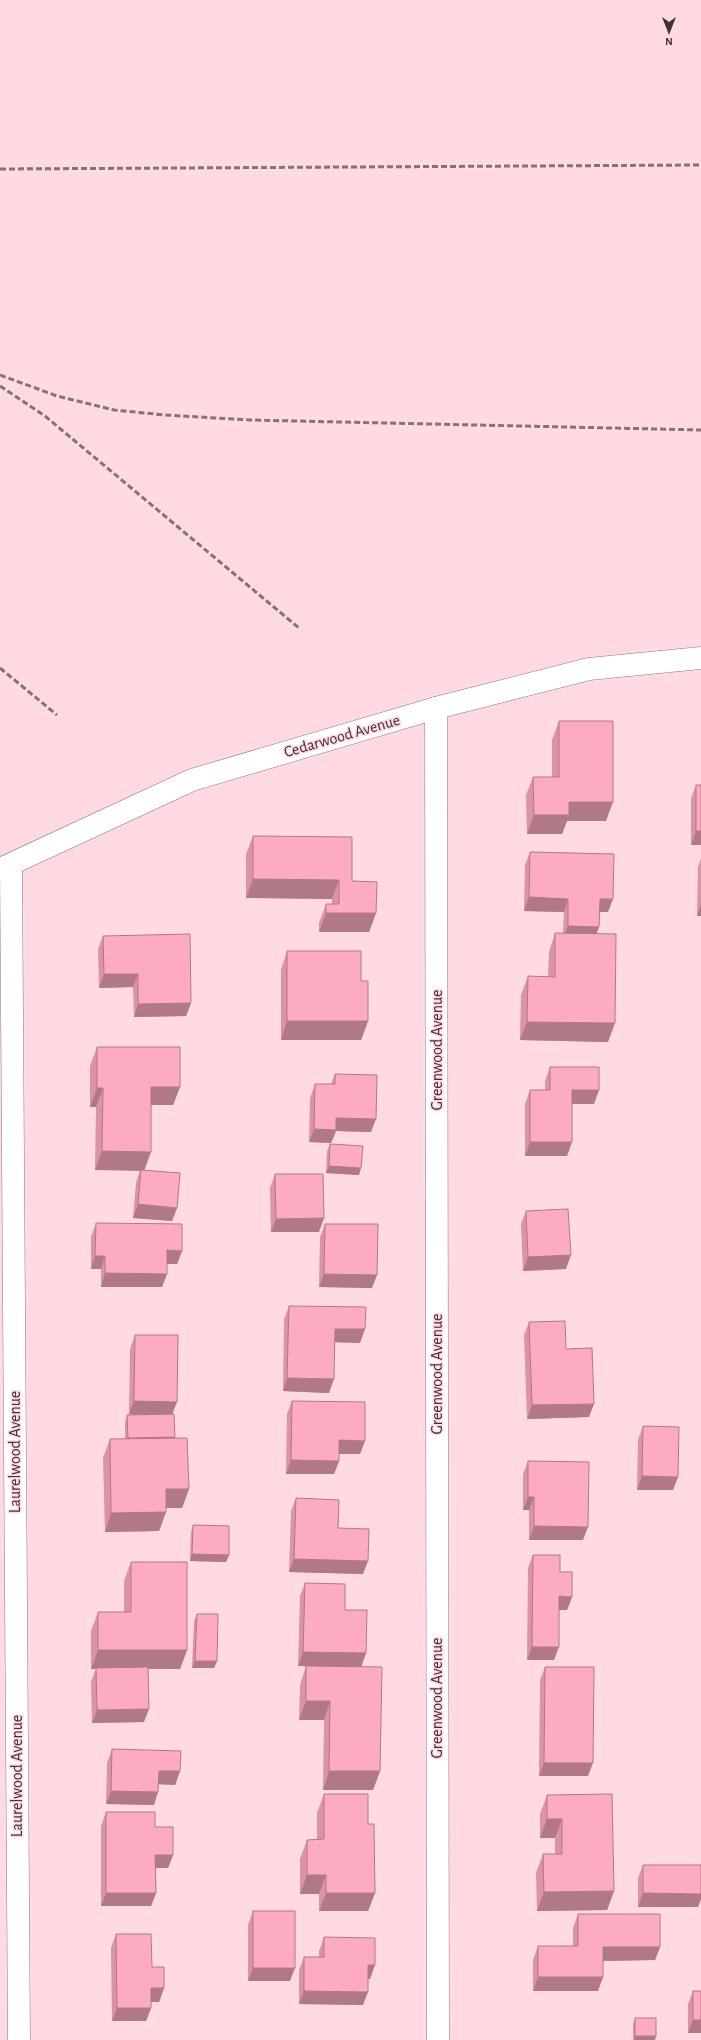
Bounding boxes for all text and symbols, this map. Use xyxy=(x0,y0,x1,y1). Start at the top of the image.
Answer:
north arrow xyxy=(649,12,689,52)
text: N xyxy=(665,36,673,47)
street label: Cedarwood Avenue xyxy=(282,712,402,760)
street label: Greenwood Avenue xyxy=(429,990,445,1110)
street label: Greenwood Avenue xyxy=(429,1314,445,1434)
street label: Laurelwood Avenue xyxy=(7,1391,23,1513)
street label: Greenwood Avenue xyxy=(429,1638,445,1758)
street label: Laurelwood Avenue xyxy=(9,1715,25,1837)

